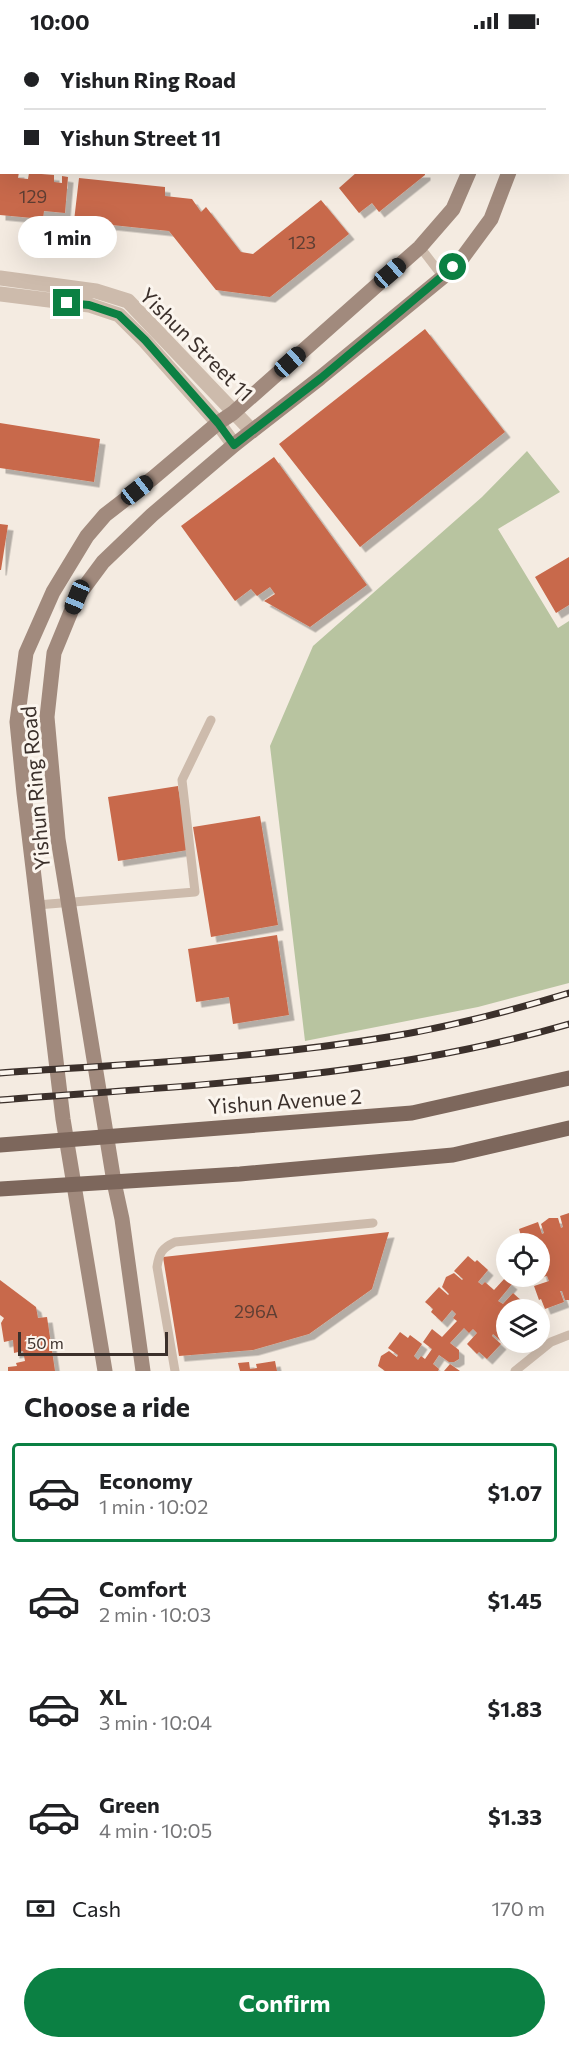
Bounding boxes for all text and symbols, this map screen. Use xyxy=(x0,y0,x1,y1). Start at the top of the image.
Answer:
text: 10:00 xyxy=(30,8,90,35)
text: Yishun Ring Road xyxy=(60,66,236,93)
text: Yishun Street 11 xyxy=(60,124,221,151)
house number: 129 xyxy=(19,185,47,207)
callout: 1 min xyxy=(17,216,116,258)
text: 1 min xyxy=(44,225,91,249)
house number: 123 xyxy=(288,231,316,253)
route start xyxy=(439,253,466,280)
car xyxy=(371,254,409,292)
street label: Yishun Street 11 xyxy=(135,282,259,406)
route end xyxy=(53,289,80,316)
car xyxy=(271,343,309,381)
car xyxy=(117,472,157,508)
car xyxy=(62,577,92,617)
street label: Yishun Ring Road xyxy=(15,705,54,871)
street label: Yishun Avenue 2 xyxy=(207,1083,363,1118)
map controls xyxy=(496,1233,550,1353)
button: locate xyxy=(496,1233,550,1287)
button: layers xyxy=(496,1299,550,1353)
house number: 296A xyxy=(234,1300,278,1322)
scale bar xyxy=(18,1329,168,1356)
text: 50 m xyxy=(27,1333,64,1352)
text: Choose a ride xyxy=(24,1390,190,1423)
icon: car xyxy=(27,1466,81,1520)
text: Economy xyxy=(99,1467,193,1494)
text: $1.07 xyxy=(487,1479,542,1506)
text: 1 min · 10:02 xyxy=(99,1494,208,1518)
icon: car xyxy=(27,1574,81,1628)
text: Comfort xyxy=(99,1575,187,1602)
text: $1.45 xyxy=(487,1587,542,1614)
text: 2 min · 10:03 xyxy=(99,1602,211,1626)
icon: car xyxy=(27,1682,81,1736)
text: XL xyxy=(99,1683,127,1710)
text: $1.83 xyxy=(488,1695,542,1722)
text: 3 min · 10:04 xyxy=(99,1710,212,1734)
icon: car xyxy=(27,1790,81,1844)
text: Green xyxy=(99,1791,160,1818)
text: $1.33 xyxy=(488,1803,542,1830)
text: 4 min · 10:05 xyxy=(99,1818,212,1842)
icon: cash xyxy=(24,1892,57,1925)
text: Cash xyxy=(72,1895,121,1922)
text: 170 m xyxy=(492,1896,545,1920)
button: Confirm xyxy=(24,1968,545,2037)

